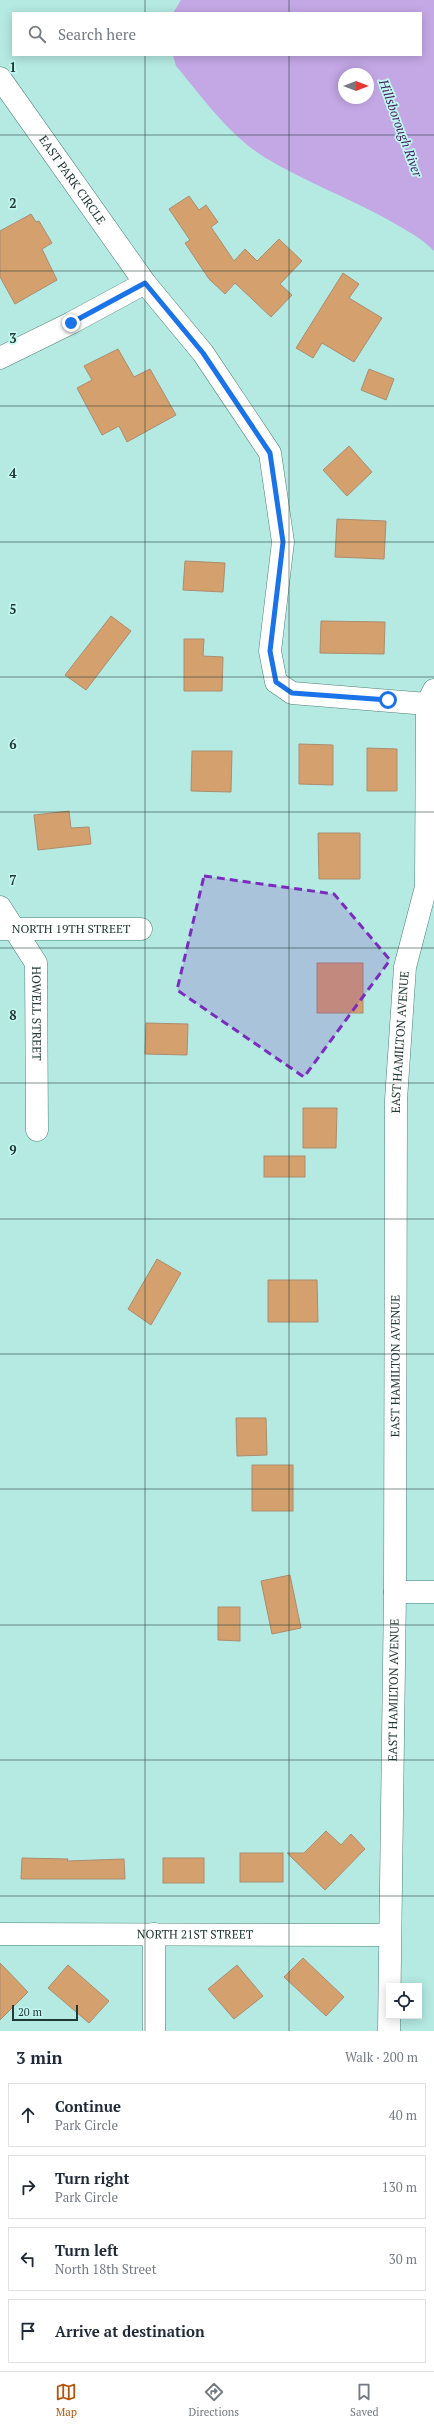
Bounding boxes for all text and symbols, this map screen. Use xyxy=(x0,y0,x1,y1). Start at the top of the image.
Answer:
search box xyxy=(12,12,422,56)
icon: search xyxy=(26,23,48,45)
text: Search here xyxy=(58,24,136,44)
text: 1 xyxy=(9,58,17,76)
north arrow xyxy=(338,68,374,104)
water label: Hillsborough River xyxy=(375,76,427,180)
street label: EAST PARK CIRCLE xyxy=(36,132,109,227)
text: 2 xyxy=(9,194,17,212)
route end xyxy=(62,314,80,332)
text: 3 xyxy=(9,329,17,347)
text: 4 xyxy=(9,464,17,482)
text: 5 xyxy=(9,600,17,618)
route start xyxy=(379,691,397,709)
text: 6 xyxy=(9,735,17,753)
text: 7 xyxy=(9,871,17,889)
street label: NORTH 19TH STREET xyxy=(12,921,131,936)
street label: HOWELL STREET xyxy=(29,966,45,1061)
street label: EAST HAMILTON AVENUE xyxy=(388,970,412,1113)
text: 8 xyxy=(9,1006,17,1024)
text: 9 xyxy=(9,1141,17,1159)
street label: EAST HAMILTON AVENUE xyxy=(387,1295,403,1437)
street label: EAST HAMILTON AVENUE xyxy=(385,1619,402,1761)
street label: NORTH 21ST STREET xyxy=(137,1926,254,1942)
map controls xyxy=(386,1983,422,2019)
button: locate xyxy=(386,1983,422,2019)
scale bar xyxy=(12,2003,78,2022)
text: 20 m xyxy=(18,2005,42,2019)
text: 3 min xyxy=(16,2046,63,2069)
text: Walk · 200 m xyxy=(345,2048,418,2066)
text: Continue xyxy=(55,2096,121,2116)
icon: ahead xyxy=(17,2104,39,2126)
text: 40 m xyxy=(389,2106,417,2124)
text: Park Circle xyxy=(55,2116,118,2134)
text: Turn right xyxy=(55,2168,130,2188)
icon: right xyxy=(17,2176,39,2198)
text: 130 m xyxy=(382,2178,417,2196)
text: Park Circle xyxy=(55,2188,118,2206)
text: Turn left xyxy=(55,2240,119,2260)
icon: left xyxy=(17,2248,39,2270)
text: 30 m xyxy=(389,2250,417,2268)
text: North 18th Street xyxy=(55,2260,156,2278)
icon: arrive xyxy=(17,2320,39,2342)
text: Arrive at destination xyxy=(55,2321,205,2341)
tab: Map xyxy=(55,2381,77,2419)
tab: Directions xyxy=(188,2381,239,2419)
tab: Saved xyxy=(350,2381,379,2419)

